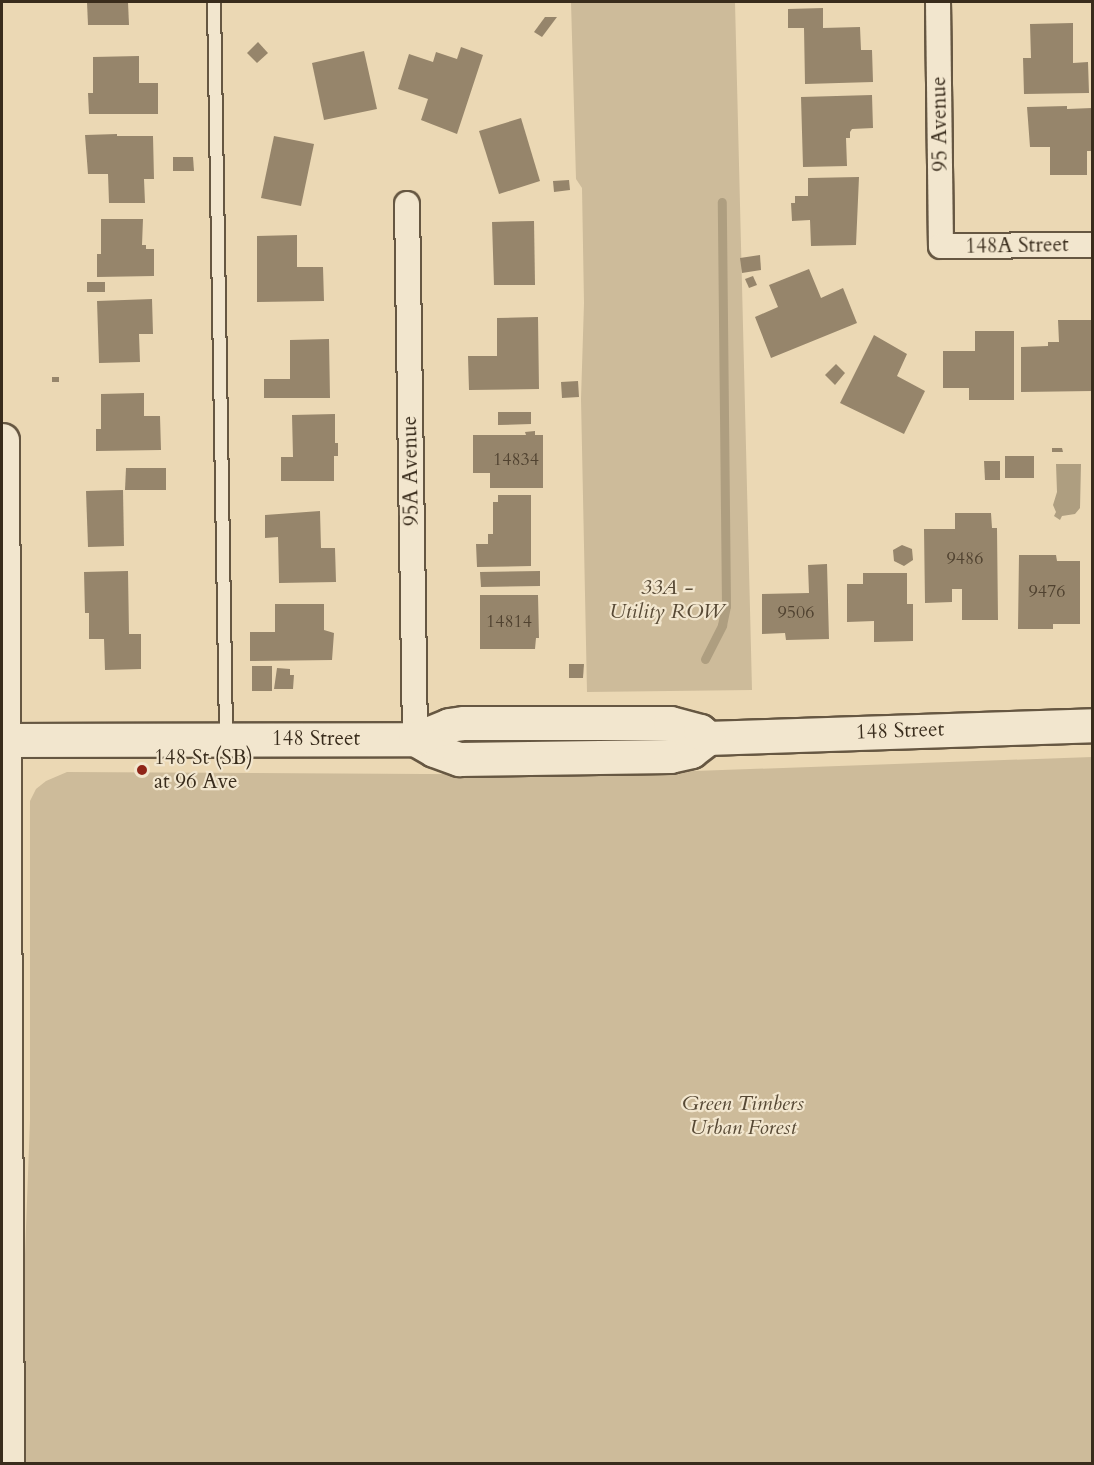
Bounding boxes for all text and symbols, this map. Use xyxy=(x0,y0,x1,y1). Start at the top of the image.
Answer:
street label: 95 Avenue xyxy=(927,76,953,172)
street label: 148A Street xyxy=(965,232,1069,260)
street label: 95A Avenue xyxy=(397,416,425,526)
house number: 14834 xyxy=(493,449,539,471)
house number: 9486 xyxy=(947,548,983,570)
park label: 33A - Utility ROW xyxy=(609,575,725,625)
house number: 9476 xyxy=(1029,581,1065,603)
house number: 9506 xyxy=(778,602,814,624)
house number: 14814 xyxy=(486,611,532,633)
street label: 148 Street xyxy=(855,717,945,745)
street label: 148 Street xyxy=(272,726,360,752)
place label: 148 St (SB) at 96 Ave xyxy=(154,745,253,795)
marker: 148 St (SB) at 96 Ave xyxy=(135,763,149,777)
park label: Green Timbers Urban Forest xyxy=(682,1091,804,1141)

